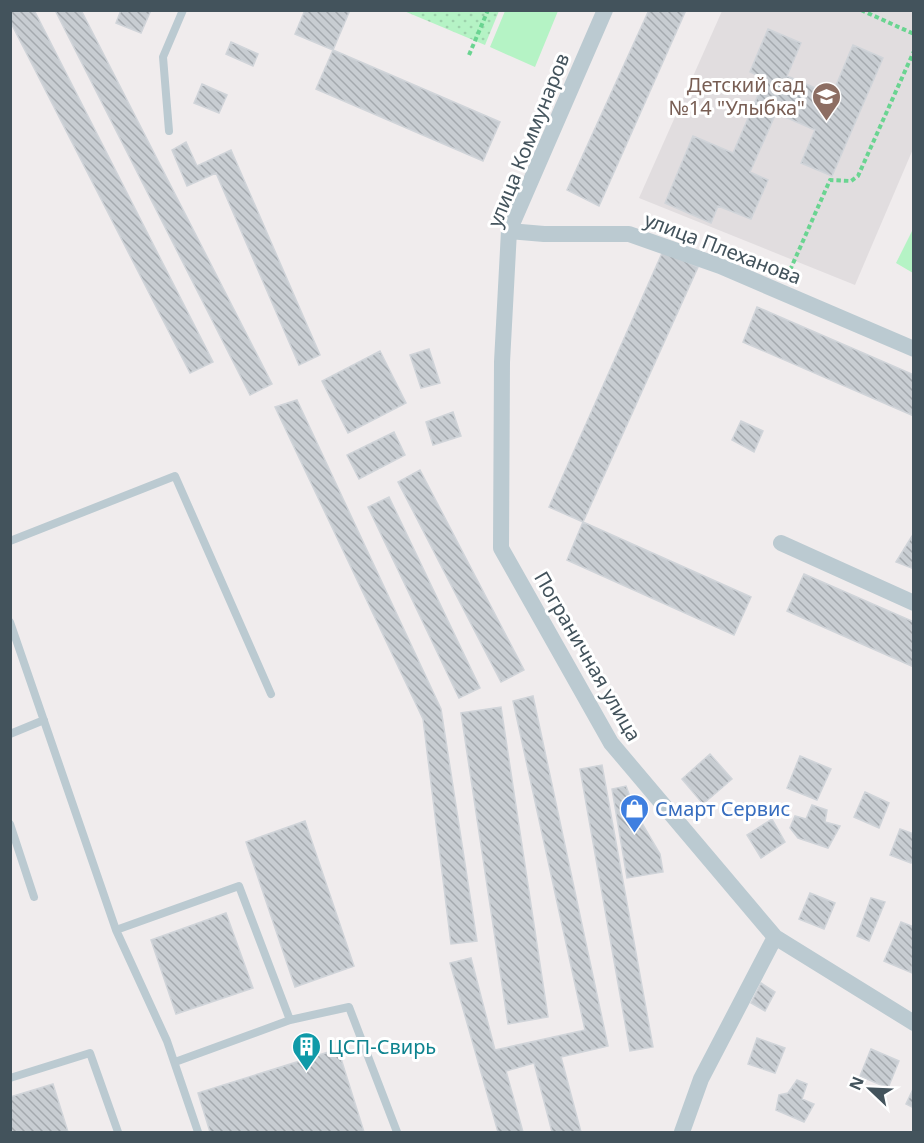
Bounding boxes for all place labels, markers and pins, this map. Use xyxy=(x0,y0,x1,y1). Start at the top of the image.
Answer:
place label: Детский сад №14 "Улыбка" xyxy=(668,71,805,121)
school or university icon: Детский сад №14 "Улыбка" xyxy=(810,80,842,122)
shop icon: Смарт Сервис xyxy=(618,792,650,834)
place label: Смарт Сервис xyxy=(655,795,790,822)
building icon: ЦСП-Свирь xyxy=(291,1030,323,1072)
place label: ЦСП-Свирь xyxy=(328,1033,436,1060)

